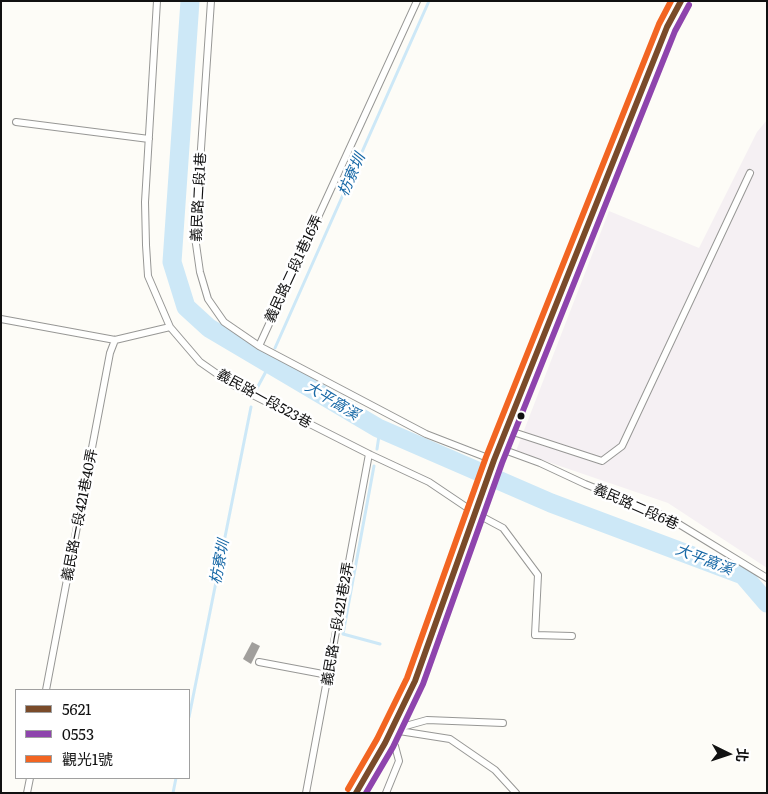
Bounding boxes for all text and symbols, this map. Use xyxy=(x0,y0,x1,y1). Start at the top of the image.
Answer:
water label: 枋寮圳 xyxy=(335,151,369,199)
street label: 義民路二段1巷 xyxy=(188,152,210,242)
street label: 義民路二段1巷16弄 xyxy=(262,212,326,326)
street label: 義民路一段523巷 xyxy=(214,366,314,432)
water label: 大平窩溪 xyxy=(302,378,362,424)
unlabelled marker xyxy=(516,411,526,421)
street label: 義民路一段421巷40弄 xyxy=(59,447,101,583)
street label: 義民路二段6巷 xyxy=(591,481,681,533)
water label: 枋寮圳 xyxy=(207,538,233,586)
water label: 大平窩溪 xyxy=(673,541,735,579)
street label: 義民路一段421巷2弄 xyxy=(319,561,357,687)
legend xyxy=(15,689,190,779)
text: 5621 xyxy=(62,697,91,720)
text: 0553 xyxy=(62,722,94,745)
north arrow xyxy=(703,729,753,779)
text: 觀光1號 xyxy=(62,747,113,770)
text: 北 xyxy=(732,747,753,763)

